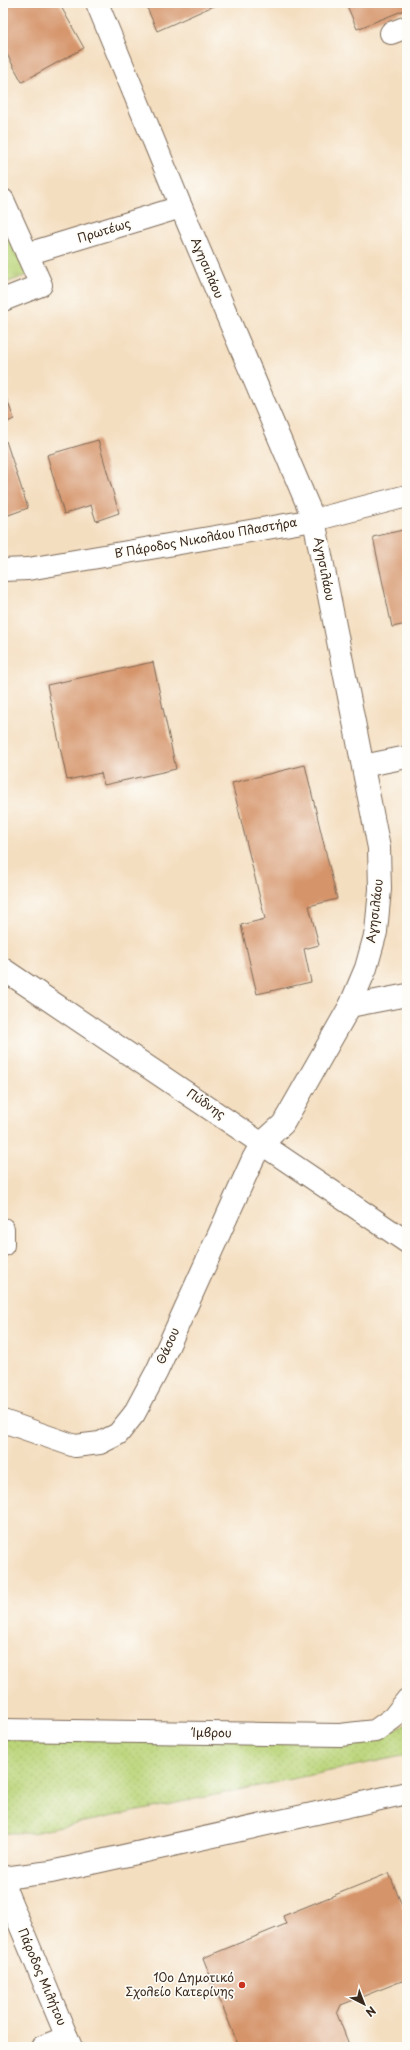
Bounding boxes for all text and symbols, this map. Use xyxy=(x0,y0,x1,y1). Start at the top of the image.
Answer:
street label: Πρωτέως xyxy=(75,213,132,247)
street label: Αγησιλάου xyxy=(187,234,229,301)
street label: Β΄ Πάροδος Νικολάου Πλαστήρα xyxy=(113,512,299,562)
street label: Αγησιλάου xyxy=(310,535,340,602)
street label: Αγησιλάου xyxy=(361,878,387,944)
street label: Πύδνης xyxy=(184,1084,230,1123)
street label: Θάσου xyxy=(151,1324,183,1367)
street label: Ίμβρου xyxy=(190,1723,232,1741)
street label: Πάροδος Μιλήτου xyxy=(14,1925,72,2028)
place label: 10ο Δημοτικό Σχολείο Κατερίνης xyxy=(125,1968,234,2000)
marker: 10ο Δημοτικό Σχολείο Κατερίνης xyxy=(237,1980,247,1990)
north arrow xyxy=(344,1984,384,2024)
text: N xyxy=(362,2003,380,2021)

